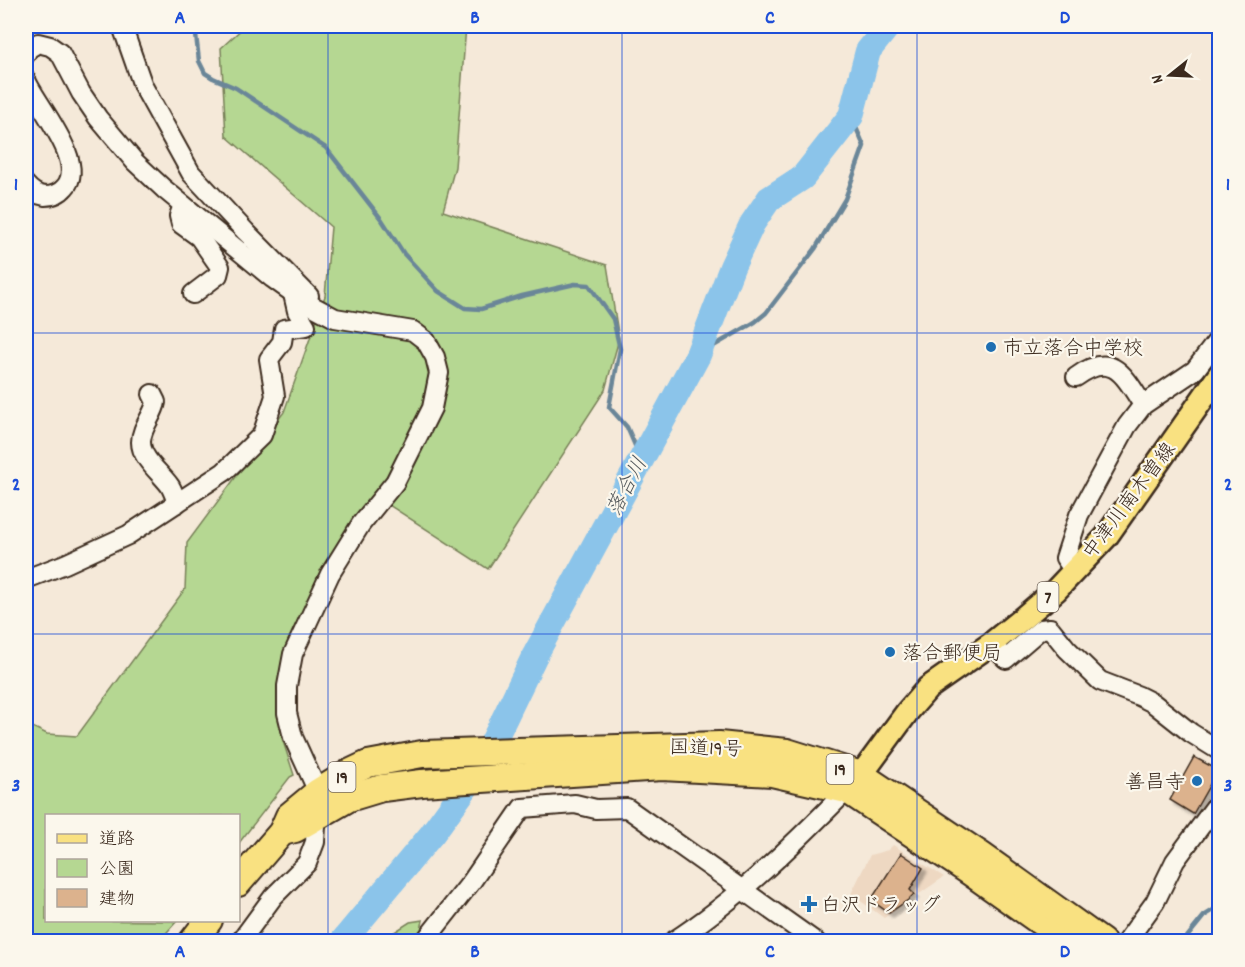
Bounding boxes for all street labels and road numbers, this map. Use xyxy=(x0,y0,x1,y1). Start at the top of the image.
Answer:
street label: 中津川南木曽線 xyxy=(1077,437,1184,566)
road number: 7 xyxy=(1038,582,1058,612)
street label: 国道19号 xyxy=(669,735,743,765)
road number: 19 xyxy=(826,754,854,784)
road number: 19 xyxy=(328,762,356,792)

